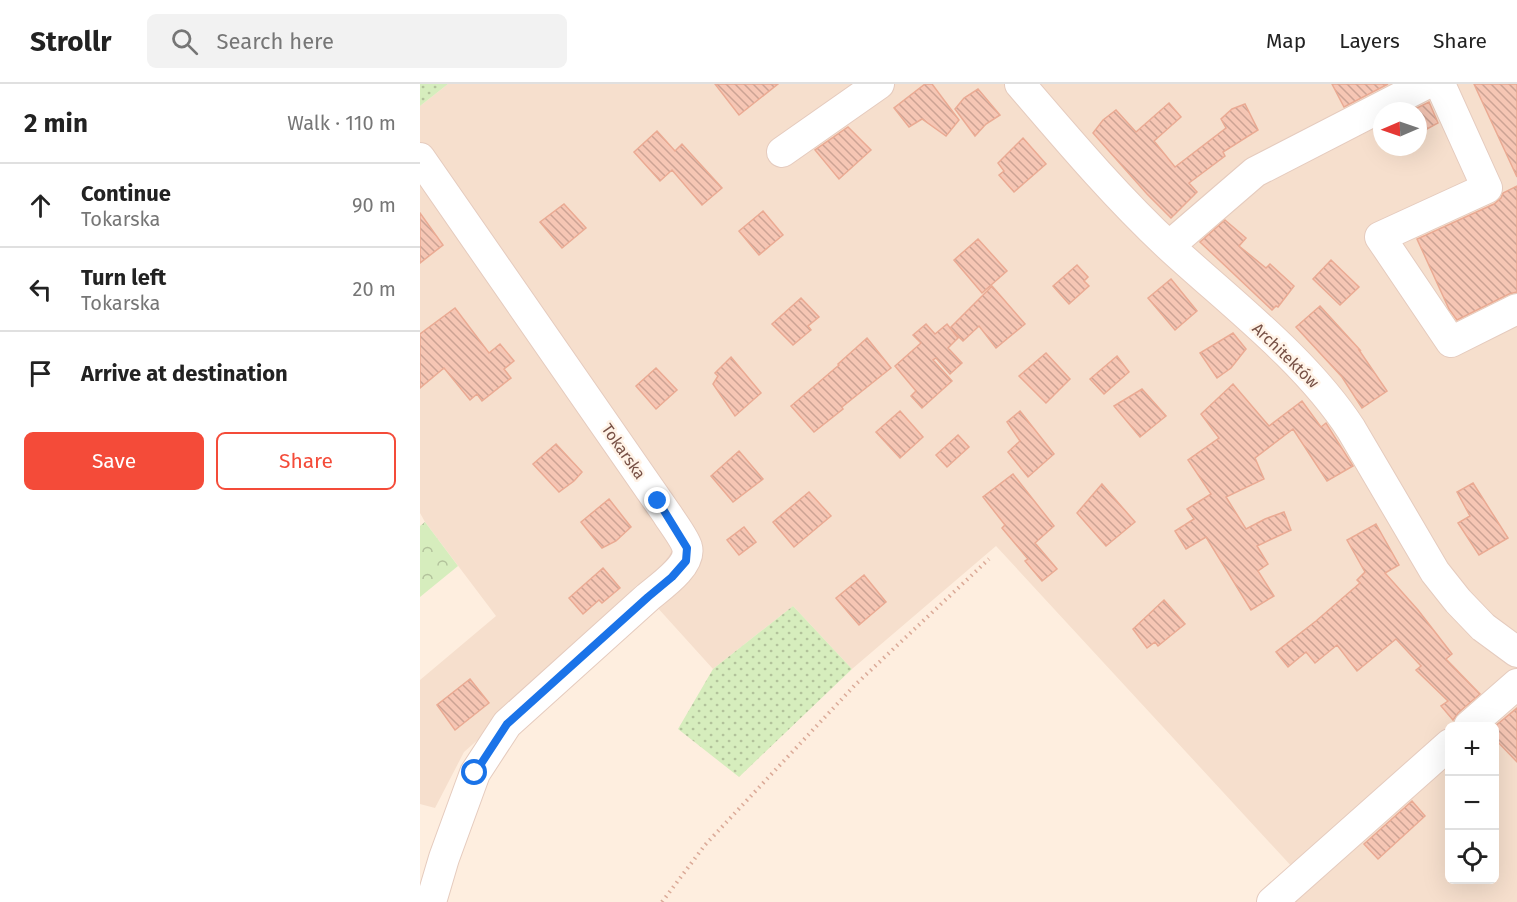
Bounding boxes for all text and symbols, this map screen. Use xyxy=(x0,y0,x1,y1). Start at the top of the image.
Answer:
search box xyxy=(147,14,567,68)
text: Strollr xyxy=(30,25,111,58)
icon: search xyxy=(168,25,201,58)
text: Search here xyxy=(216,28,334,55)
text: Map xyxy=(1266,28,1306,54)
text: Layers xyxy=(1339,28,1400,54)
text: Share xyxy=(1433,28,1487,54)
north arrow xyxy=(1373,102,1427,156)
text: 2 min xyxy=(24,108,88,139)
text: Walk · 110 m xyxy=(287,111,396,135)
text: Continue xyxy=(81,180,171,207)
icon: ahead xyxy=(24,189,57,222)
text: 90 m xyxy=(352,193,396,217)
text: Tokarska xyxy=(81,207,160,231)
text: Turn left xyxy=(81,264,166,291)
icon: left xyxy=(24,273,57,306)
text: 20 m xyxy=(353,277,396,301)
text: Tokarska xyxy=(81,291,160,315)
street label: Architektów xyxy=(1248,319,1323,392)
icon: arrive xyxy=(24,357,57,390)
text: Arrive at destination xyxy=(81,360,288,387)
street label: Tokarska xyxy=(598,420,650,483)
button: Save xyxy=(24,432,204,490)
button: Share xyxy=(216,432,396,490)
route end xyxy=(644,487,670,513)
map controls xyxy=(1445,722,1499,884)
button: + xyxy=(1445,722,1499,776)
route start xyxy=(461,759,487,785)
button: − xyxy=(1445,776,1499,830)
button: locate xyxy=(1445,830,1499,884)

